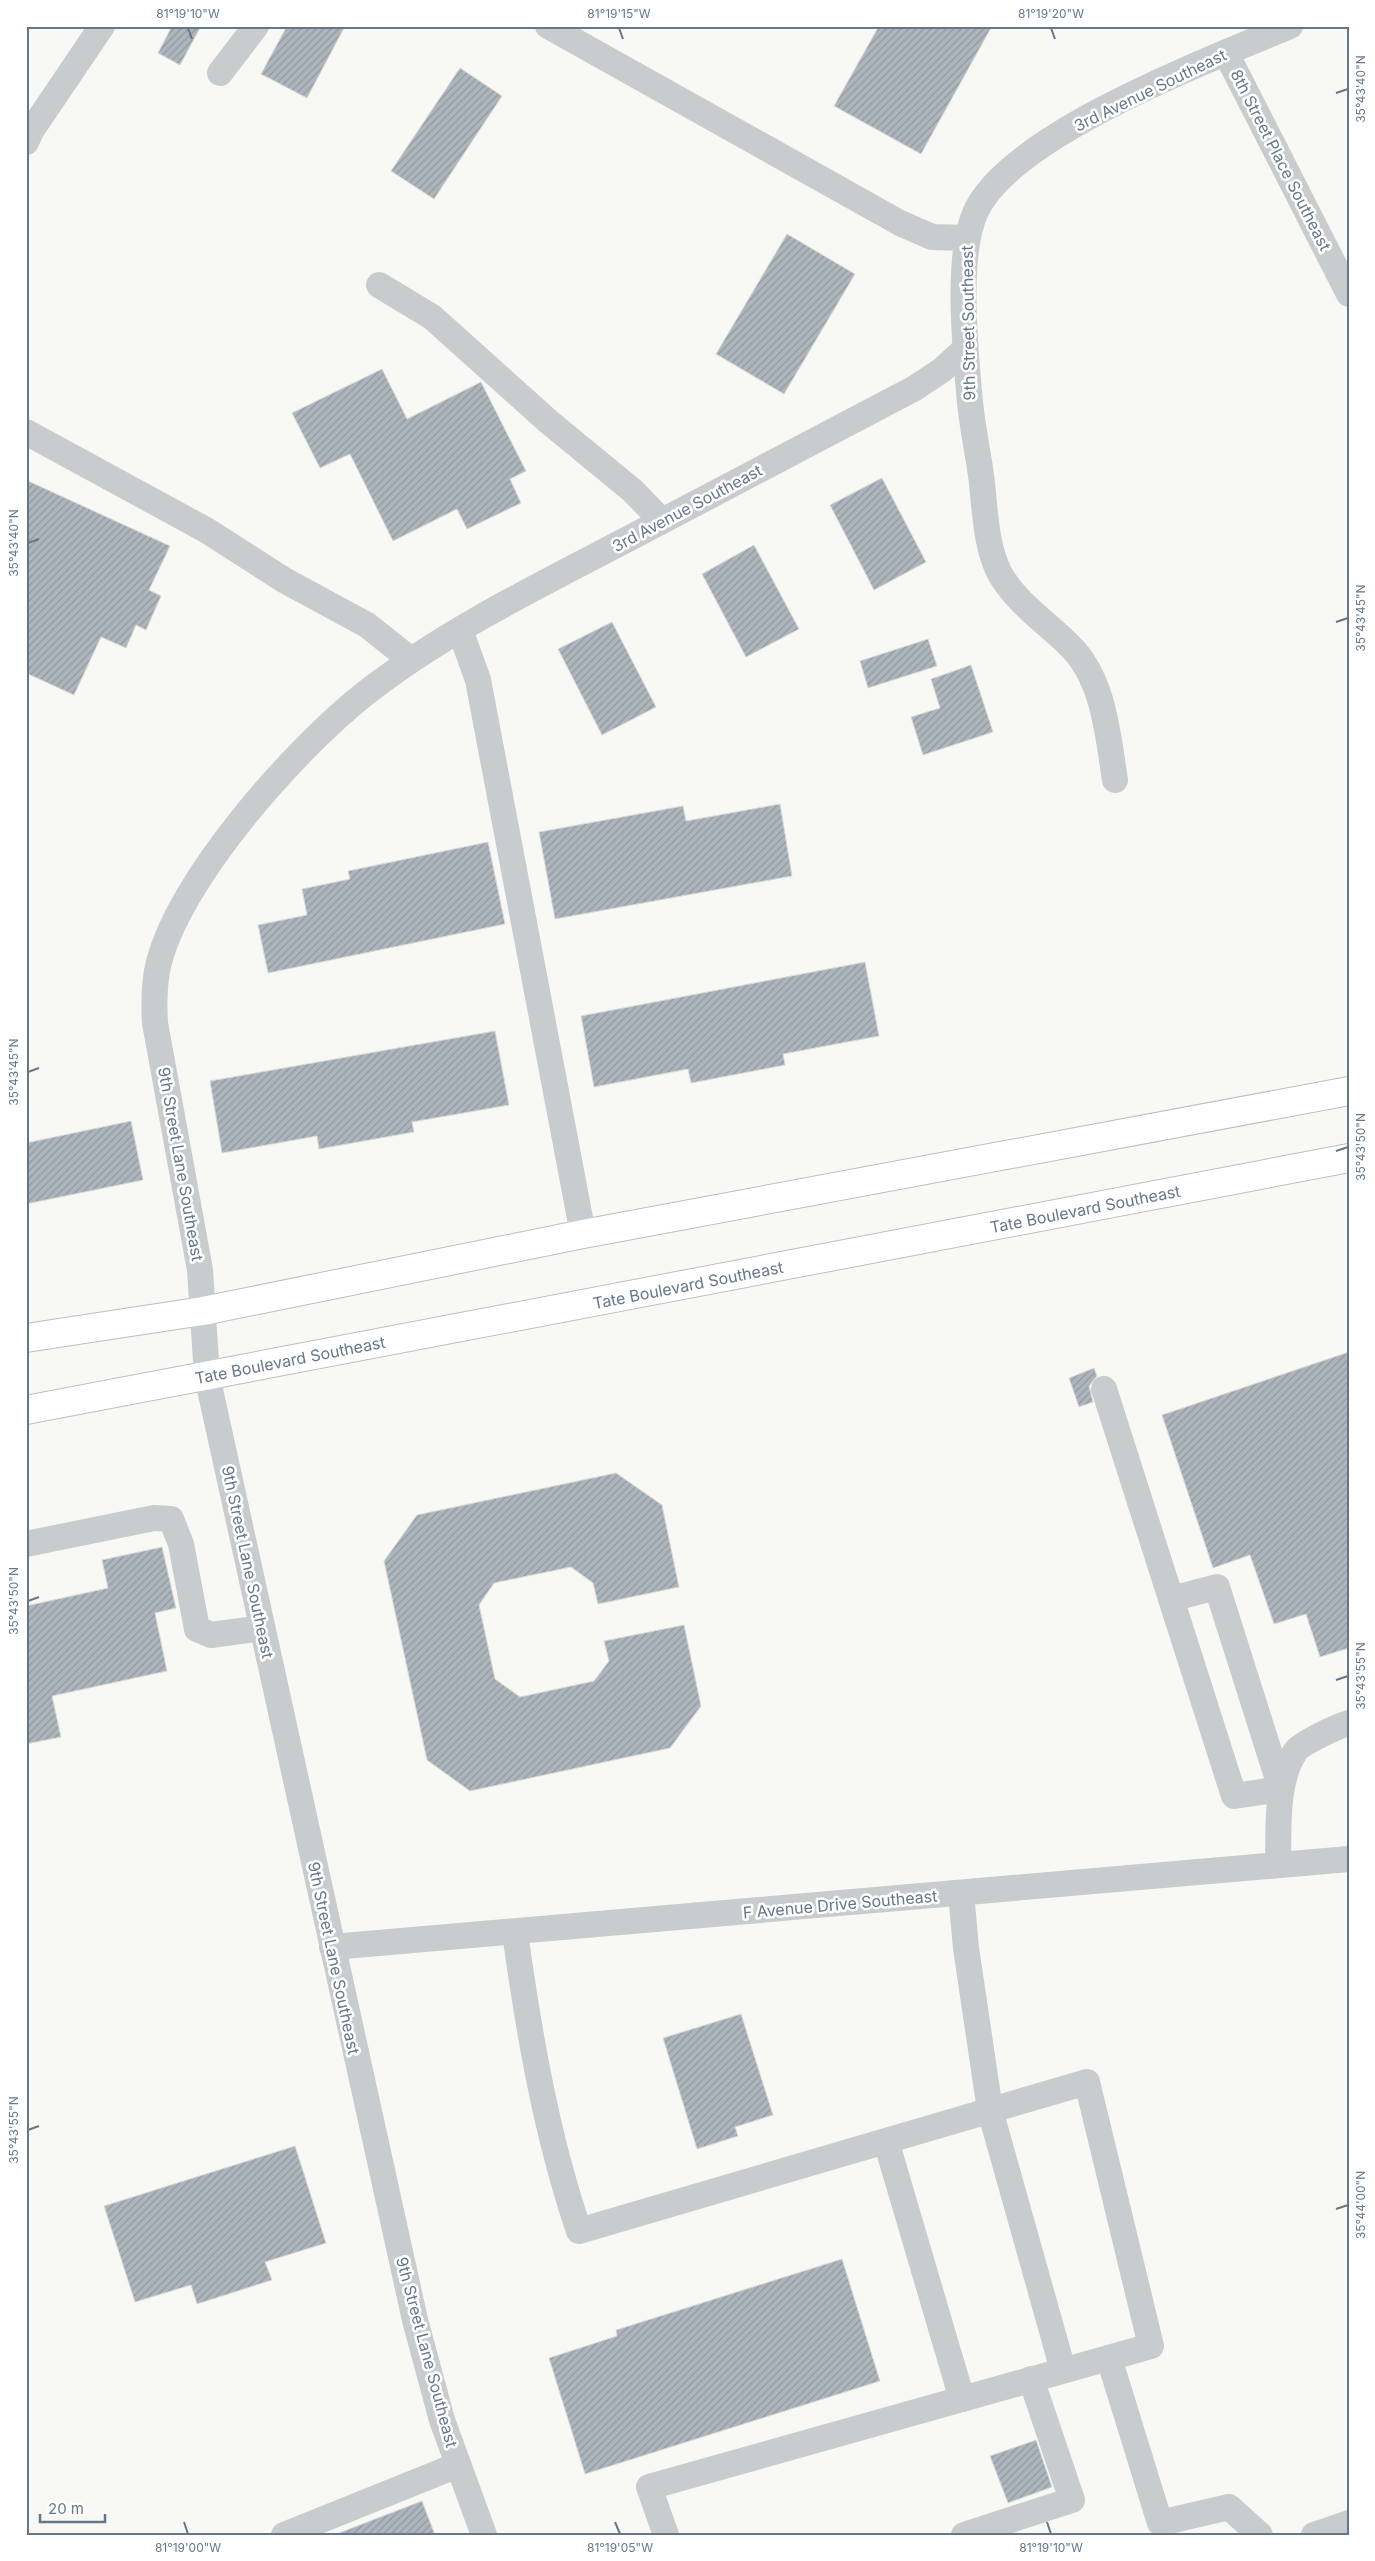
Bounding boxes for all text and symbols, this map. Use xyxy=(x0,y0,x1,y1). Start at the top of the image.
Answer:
text: 81°19'10"W xyxy=(156,6,220,21)
text: 81°19'15"W xyxy=(587,6,651,21)
text: 81°19'20"W xyxy=(1018,6,1084,21)
street label: 3rd Avenue Southeast xyxy=(1071,44,1229,136)
text: 35°43'40"N xyxy=(1353,55,1368,123)
street label: 8th Street Place Southeast xyxy=(1226,66,1336,254)
street label: 9th Street Southeast xyxy=(957,245,979,401)
street label: 3rd Avenue Southeast xyxy=(609,460,765,556)
text: 35°43'40"N xyxy=(6,509,21,577)
text: 35°43'45"N xyxy=(1353,584,1368,652)
text: 35°43'45"N xyxy=(6,1038,21,1106)
street label: 9th Street Lane Southeast xyxy=(154,1066,208,1262)
text: 35°43'50"N xyxy=(1353,1113,1368,1181)
street label: Tate Boulevard Southeast xyxy=(988,1181,1182,1237)
street label: Tate Boulevard Southeast xyxy=(591,1257,785,1313)
street label: Tate Boulevard Southeast xyxy=(193,1332,387,1388)
street label: 9th Street Lane Southeast xyxy=(218,1464,278,1660)
text: 35°43'50"N xyxy=(6,1567,21,1635)
text: 35°43'55"N xyxy=(1353,1642,1368,1710)
street label: 9th Street Lane Southeast xyxy=(304,1860,364,2056)
street label: F Avenue Drive Southeast xyxy=(742,1886,938,1922)
text: 35°43'55"N xyxy=(6,2096,21,2164)
text: 35°44'00"N xyxy=(1353,2171,1368,2239)
street label: 9th Street Lane Southeast xyxy=(392,2255,462,2449)
scale bar xyxy=(40,2491,105,2523)
text: 20 m xyxy=(48,2499,84,2518)
text: 81°19'00"W xyxy=(155,2540,221,2555)
text: 81°19'05"W xyxy=(587,2540,653,2555)
text: 81°19'10"W xyxy=(1019,2540,1083,2555)

